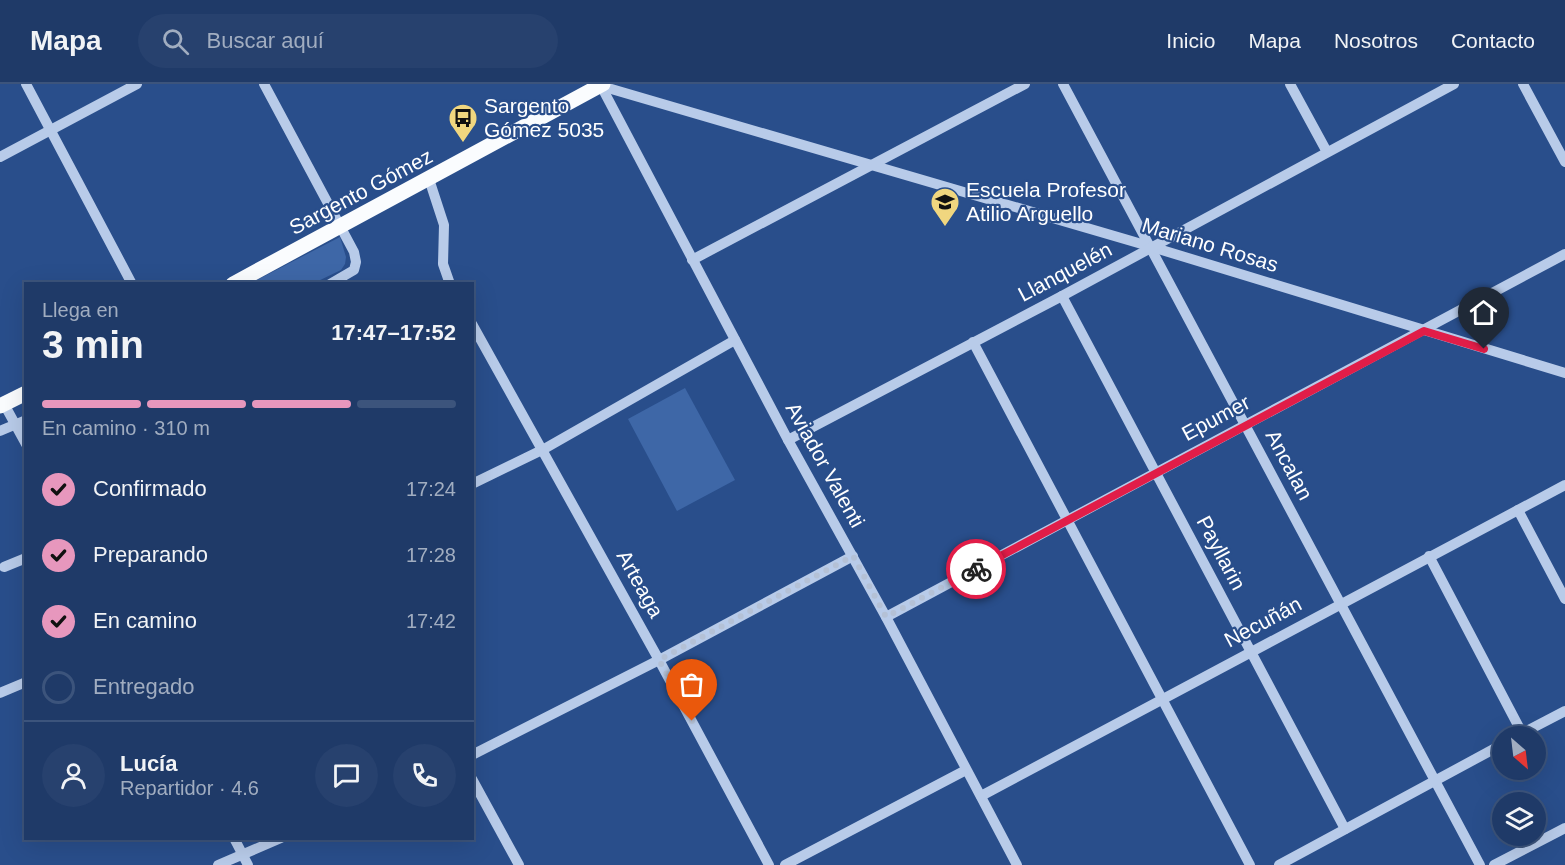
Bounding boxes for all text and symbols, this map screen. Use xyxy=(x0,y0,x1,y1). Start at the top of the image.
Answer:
search box xyxy=(138,14,558,68)
text: Mapa xyxy=(30,25,102,56)
icon: search xyxy=(159,25,192,58)
text: Buscar aquí xyxy=(207,28,324,53)
text: Inicio xyxy=(1166,29,1215,52)
text: Mapa xyxy=(1248,29,1301,52)
text: Nosotros xyxy=(1334,29,1418,52)
text: Contacto xyxy=(1451,29,1535,52)
place label: Sargento Gómez 5035 xyxy=(484,94,604,141)
bus stop icon: Sargento Gómez 5035 xyxy=(447,102,479,144)
street label: Sargento Gómez xyxy=(285,144,436,239)
place label: Escuela Profesor Atilio Arguello xyxy=(966,178,1126,225)
school or university icon: Escuela Profesor Atilio Arguello xyxy=(929,186,961,228)
street label: Mariano Rosas xyxy=(1139,213,1281,276)
street label: Llanquelén xyxy=(1014,237,1116,306)
pin xyxy=(1458,287,1509,349)
icon: home xyxy=(1467,296,1500,329)
text: Llega en xyxy=(42,299,119,321)
text: 17:47–17:52 xyxy=(331,320,456,345)
text: 3 min xyxy=(42,323,144,366)
street label: Epumer xyxy=(1178,390,1254,445)
street label: Aviador Valenti xyxy=(782,398,869,531)
text: En camino · 310 m xyxy=(42,417,210,439)
street label: Ancalan xyxy=(1261,426,1317,504)
icon: check xyxy=(42,473,75,506)
text: Confirmado xyxy=(93,476,207,501)
text: 17:24 xyxy=(406,478,456,500)
street label: Payllarin xyxy=(1192,512,1251,594)
icon: check xyxy=(42,539,75,572)
courier xyxy=(946,539,1006,599)
text: Preparando xyxy=(93,542,208,567)
text: 17:28 xyxy=(406,544,456,566)
street label: Arteaga xyxy=(613,546,668,622)
icon: bike xyxy=(960,553,993,586)
street label: Necuñán xyxy=(1220,592,1305,651)
icon: check xyxy=(42,605,75,638)
text: En camino xyxy=(93,608,197,633)
text: 17:42 xyxy=(406,610,456,632)
pin xyxy=(666,659,717,721)
icon: bag xyxy=(675,668,708,701)
text: Entregado xyxy=(93,674,195,699)
north arrow xyxy=(1492,726,1546,780)
map controls xyxy=(1492,726,1546,846)
button: person xyxy=(42,744,105,807)
button: chat xyxy=(315,744,378,807)
button: phone xyxy=(393,744,456,807)
text: Lucía xyxy=(120,751,177,776)
text: Repartidor · 4.6 xyxy=(120,777,259,799)
button: layers xyxy=(1492,792,1546,846)

